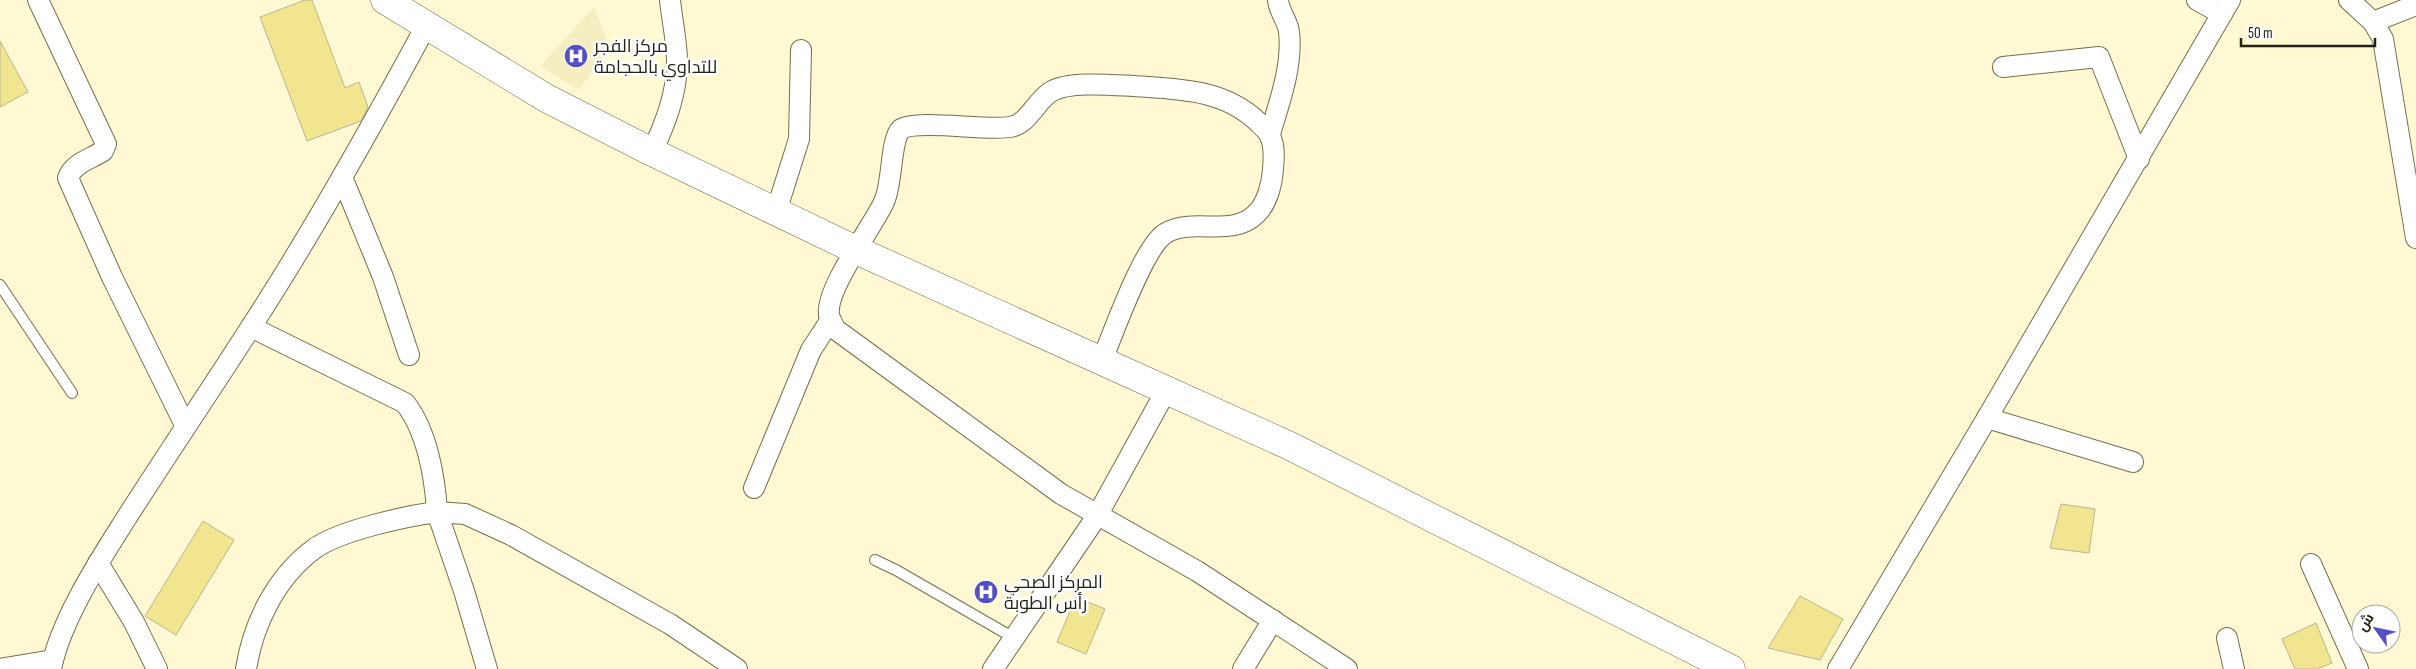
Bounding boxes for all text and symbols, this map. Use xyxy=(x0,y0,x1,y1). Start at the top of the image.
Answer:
scale bar xyxy=(2241,15,2375,47)
text: 50 m xyxy=(2248,24,2273,43)
place label: مركز الفجر للتداوي بالحجامة xyxy=(593,36,717,81)
hospital icon: مركز الفجر للتداوي بالحجامة xyxy=(563,43,589,69)
place label: المركز الصحي رأس الطوبة xyxy=(1004,572,1103,614)
hospital icon: المركز الصحي رأس الطوبة xyxy=(973,579,999,605)
north arrow xyxy=(2351,604,2401,654)
text: ش xyxy=(2353,610,2378,634)

